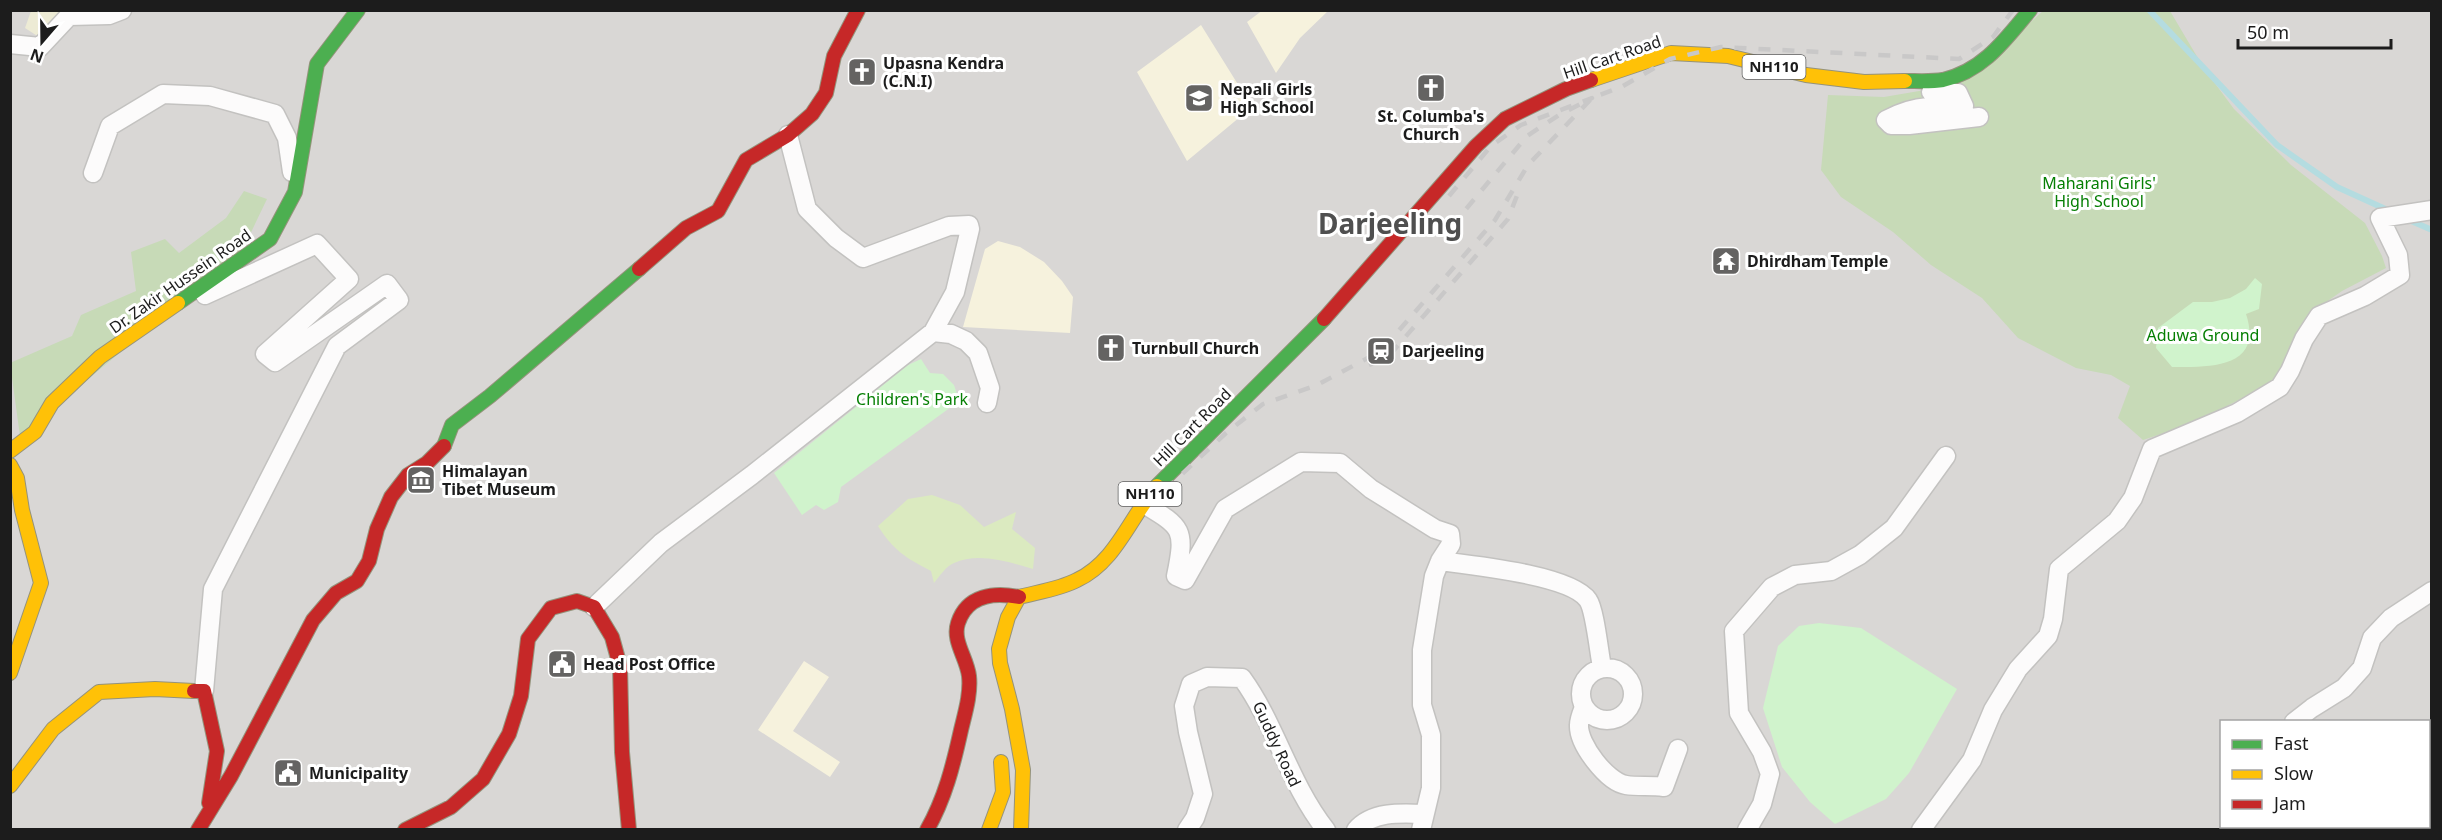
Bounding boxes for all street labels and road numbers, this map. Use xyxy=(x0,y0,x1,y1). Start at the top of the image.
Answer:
street label: Hill Cart Road xyxy=(1560,30,1664,84)
road number: NH110 xyxy=(1742,55,1806,79)
street label: Dr. Zakir Hussein Road xyxy=(105,224,255,338)
street label: Hill Cart Road xyxy=(1148,383,1236,471)
road number: NH110 xyxy=(1118,482,1182,506)
street label: Guddy Road xyxy=(1248,698,1306,790)

